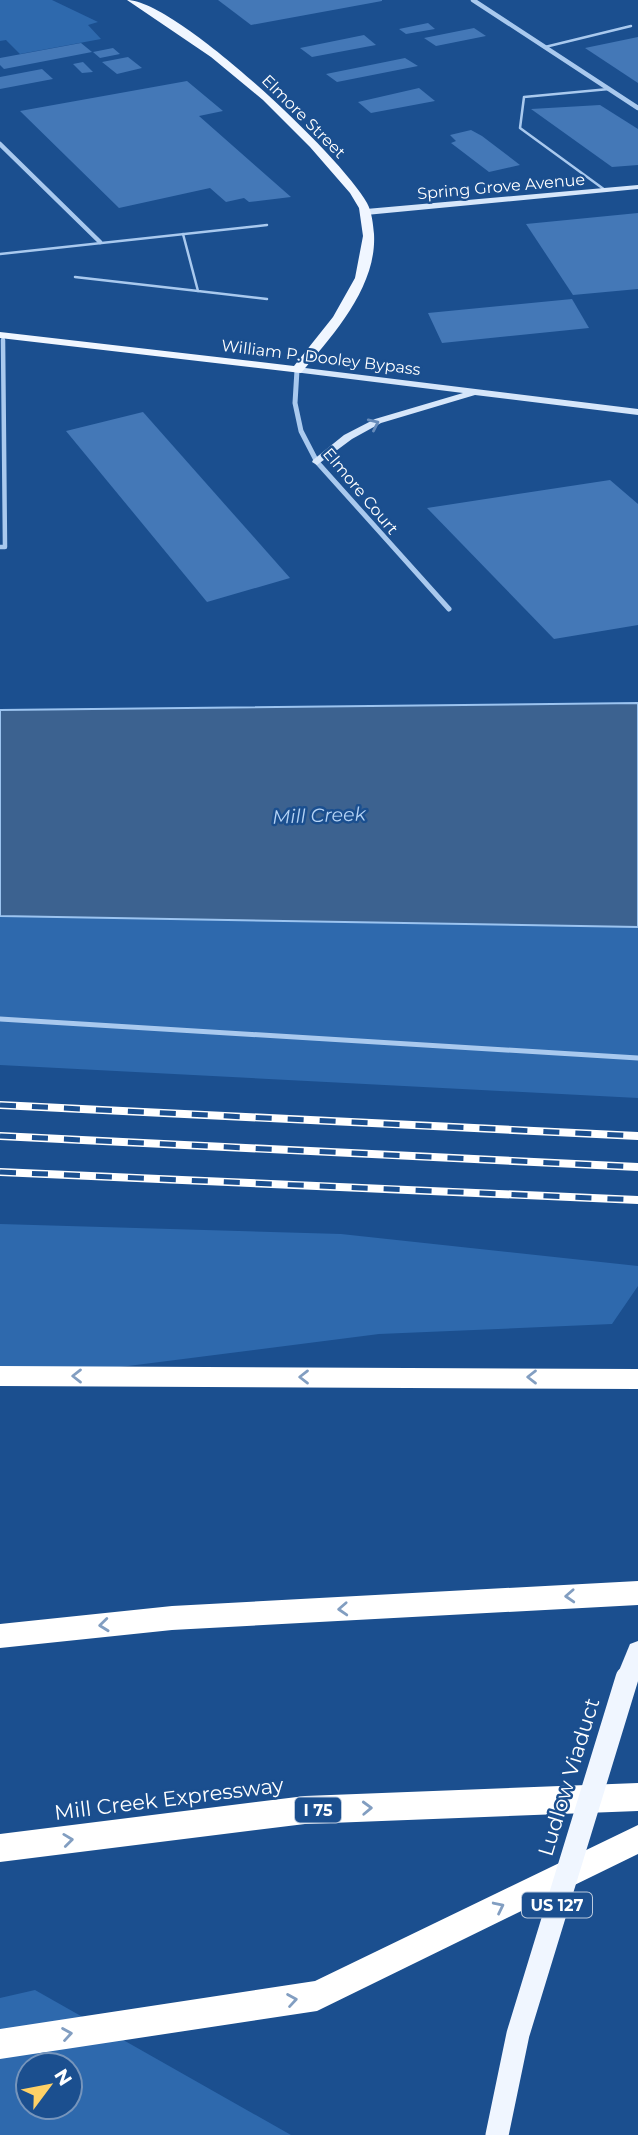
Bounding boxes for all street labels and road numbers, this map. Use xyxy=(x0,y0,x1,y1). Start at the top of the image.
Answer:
street label: Elmore Street xyxy=(258,71,350,162)
street label: Spring Grove Avenue xyxy=(416,170,586,203)
street label: William P. Dooley Bypass xyxy=(220,336,422,379)
street label: Elmore Court xyxy=(319,444,403,539)
street label: Ludlow Viaduct xyxy=(533,1695,604,1859)
street label: Mill Creek Expressway xyxy=(53,1772,286,1825)
road number: I 75 xyxy=(295,1798,341,1822)
road number: US 127 xyxy=(522,1893,592,1918)

